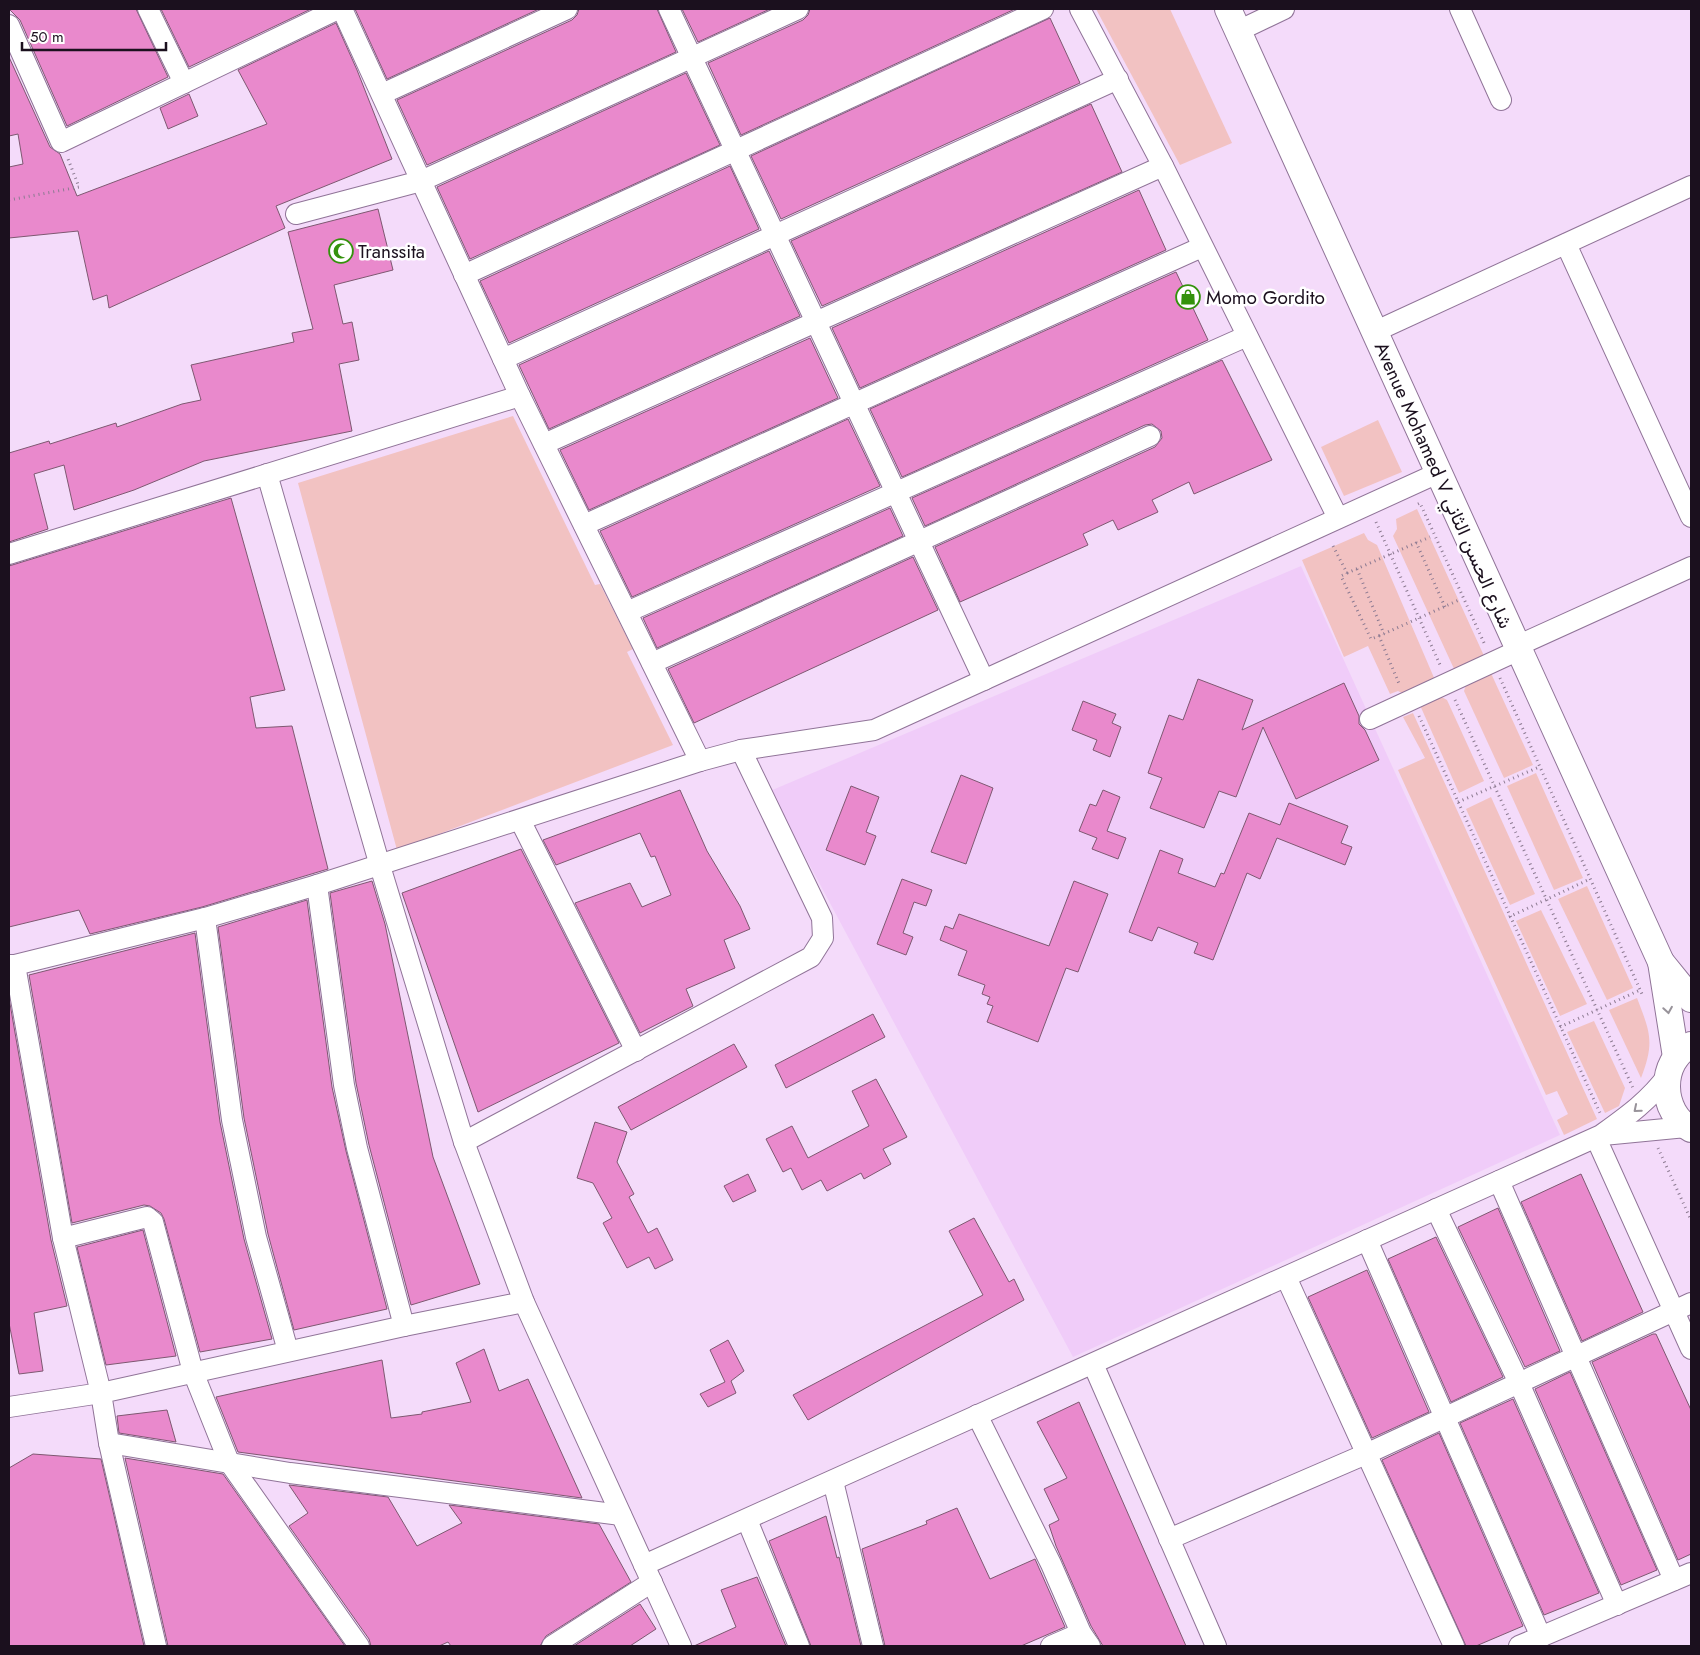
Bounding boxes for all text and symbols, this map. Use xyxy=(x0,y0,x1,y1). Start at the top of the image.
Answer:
scale bar xyxy=(22,20,166,52)
text: 50 m xyxy=(30,26,64,48)
mosque icon: Transsita xyxy=(328,238,354,264)
place label: Transsita xyxy=(358,238,425,265)
shop icon: Momo Gordito xyxy=(1175,284,1201,310)
place label: Momo Gordito xyxy=(1206,284,1325,311)
street label: Avenue Mohamed V شارع الحسن الثاني xyxy=(1366,338,1519,634)
one-way arrow xyxy=(1662,1005,1672,1014)
one-way arrow xyxy=(1634,1103,1643,1112)

